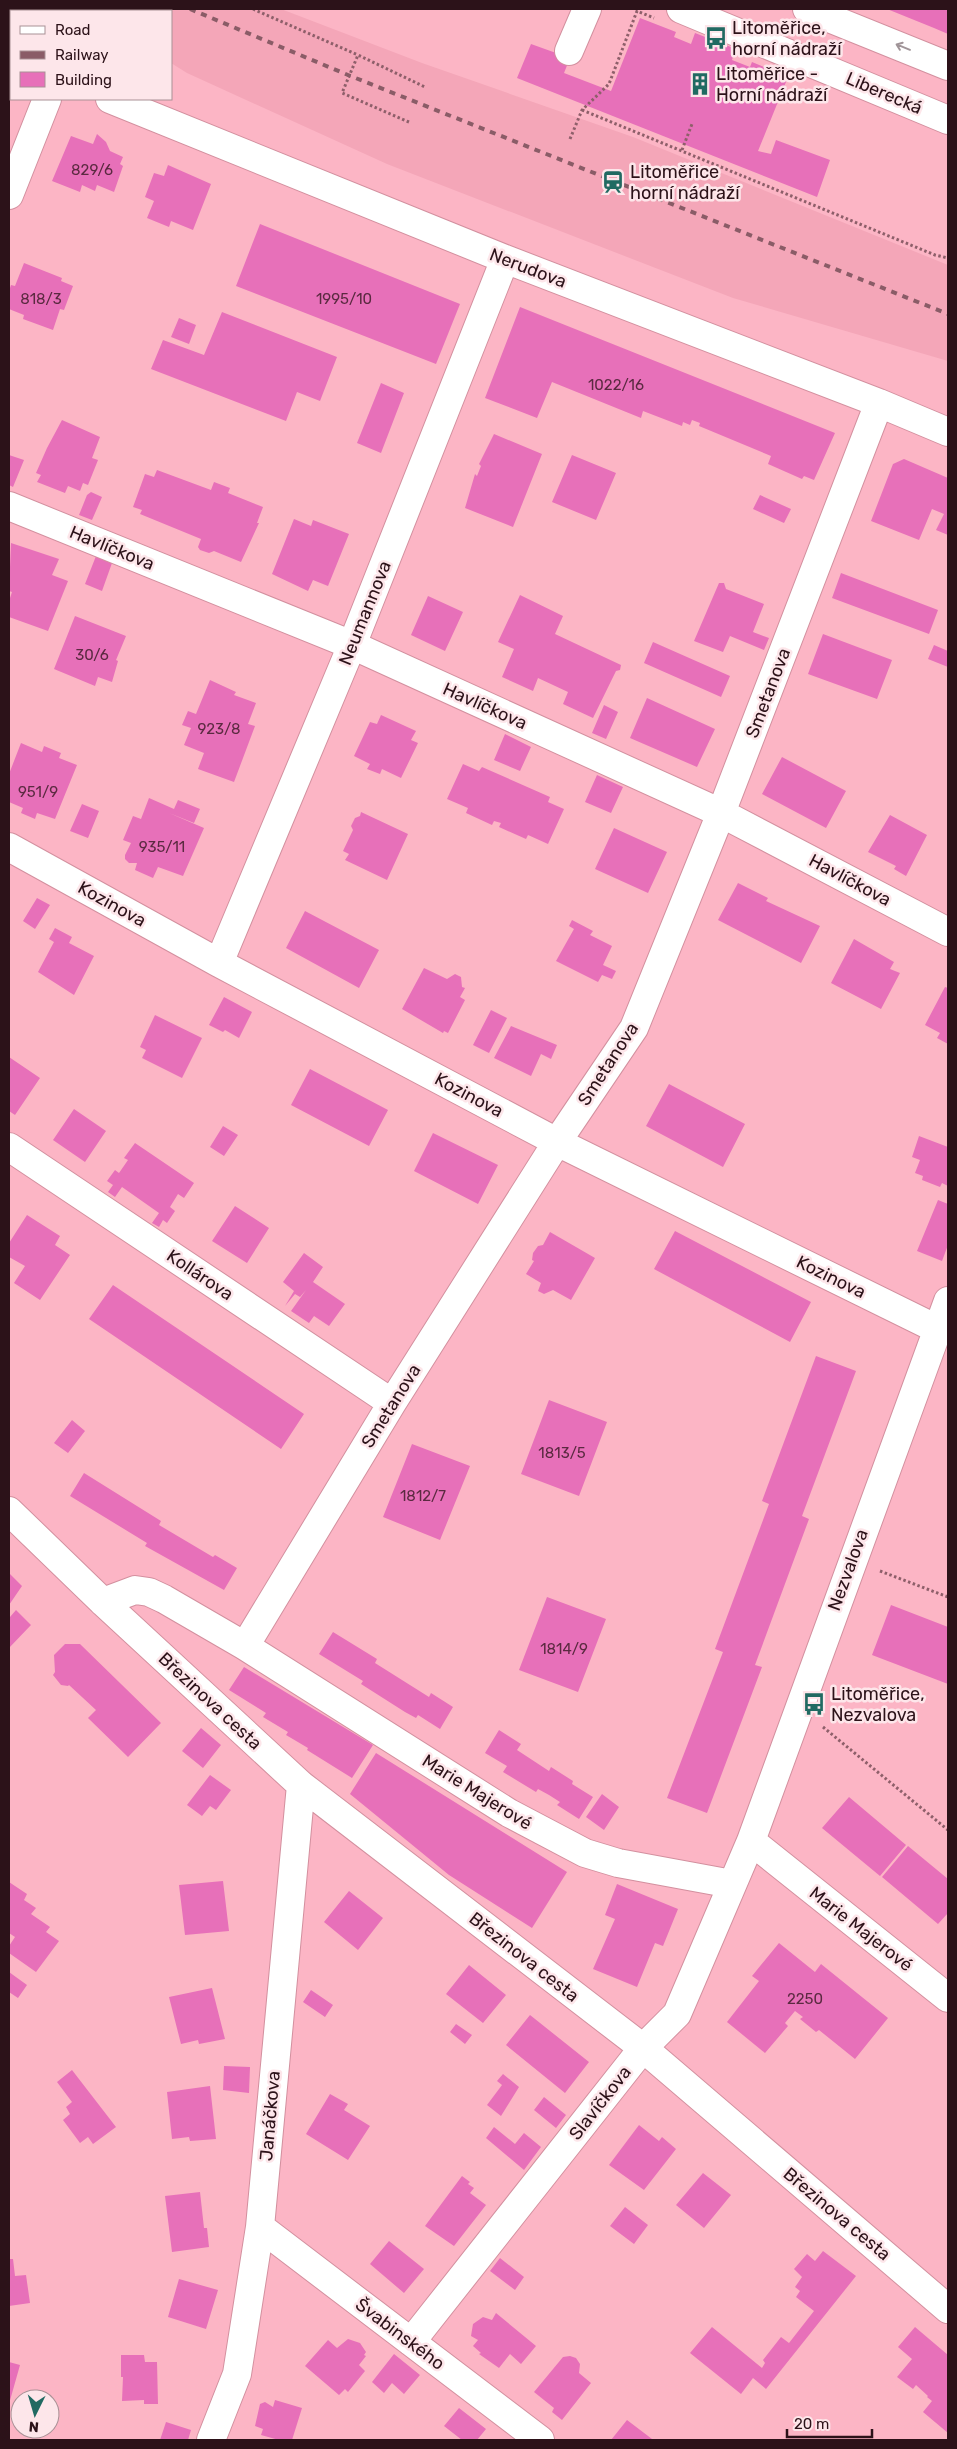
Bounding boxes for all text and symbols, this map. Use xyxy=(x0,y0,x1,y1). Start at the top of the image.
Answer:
legend xyxy=(10,10,172,100)
place label: Litoměřice, horní nádraží xyxy=(732,17,843,60)
text: Road xyxy=(55,21,91,39)
bus stop icon: Litoměřice, horní nádraží xyxy=(703,25,729,51)
one-way arrow xyxy=(896,42,911,52)
text: Railway xyxy=(55,46,109,64)
place label: Litoměřice - Horní nádraží xyxy=(716,63,829,106)
street label: Liberecká xyxy=(842,67,926,119)
text: Building xyxy=(55,71,112,89)
building icon: Litoměřice - Horní nádraží xyxy=(687,71,713,97)
house number: 829/6 xyxy=(71,161,113,179)
place label: Litoměřice horní nádraží xyxy=(630,161,741,204)
station icon: Litoměřice horní nádraží xyxy=(600,169,626,195)
street label: Nerudova xyxy=(486,243,570,293)
house number: 818/3 xyxy=(20,290,62,308)
house number: 1995/10 xyxy=(316,290,372,308)
house number: 1022/16 xyxy=(588,376,644,394)
street label: Havlíčkova xyxy=(66,521,158,575)
street label: Neumannova xyxy=(334,558,396,668)
street label: Smetanova xyxy=(741,645,795,741)
house number: 30/6 xyxy=(75,646,109,664)
street label: Havlíčkova xyxy=(440,678,530,734)
house number: 923/8 xyxy=(197,720,241,738)
house number: 951/9 xyxy=(18,783,58,801)
house number: 935/11 xyxy=(139,838,185,856)
street label: Havlíčkova xyxy=(805,849,895,911)
street label: Kozinova xyxy=(74,876,150,932)
street label: Smetanova xyxy=(573,1018,643,1110)
street label: Kozinova xyxy=(431,1068,507,1122)
street label: Kollárova xyxy=(163,1245,237,1305)
street label: Kozinova xyxy=(793,1251,869,1303)
street label: Smetanova xyxy=(357,1360,425,1452)
house number: 1813/5 xyxy=(538,1444,586,1462)
house number: 1812/7 xyxy=(400,1487,446,1505)
street label: Nezvalova xyxy=(823,1526,873,1614)
house number: 1814/9 xyxy=(540,1640,588,1658)
street label: Březinova cesta xyxy=(154,1648,266,1754)
place label: Litoměřice, Nezvalova xyxy=(831,1683,925,1726)
bus stop icon: Litoměřice, Nezvalova xyxy=(801,1691,827,1717)
street label: Marie Majerové xyxy=(418,1749,536,1835)
street label: Marie Majerové xyxy=(805,1882,917,1976)
street label: Březinova cesta xyxy=(465,1907,583,2007)
house number: 2250 xyxy=(787,1990,823,2008)
street label: Slavíčkova xyxy=(564,2062,636,2144)
street label: Janáčkova xyxy=(255,2070,285,2162)
street label: Březinova cesta xyxy=(779,2163,895,2265)
street label: Švabinského xyxy=(351,2293,449,2375)
north arrow xyxy=(10,2389,60,2439)
scale bar xyxy=(787,2406,872,2438)
text: 20 m xyxy=(794,2415,829,2433)
text: N xyxy=(28,2418,40,2435)

